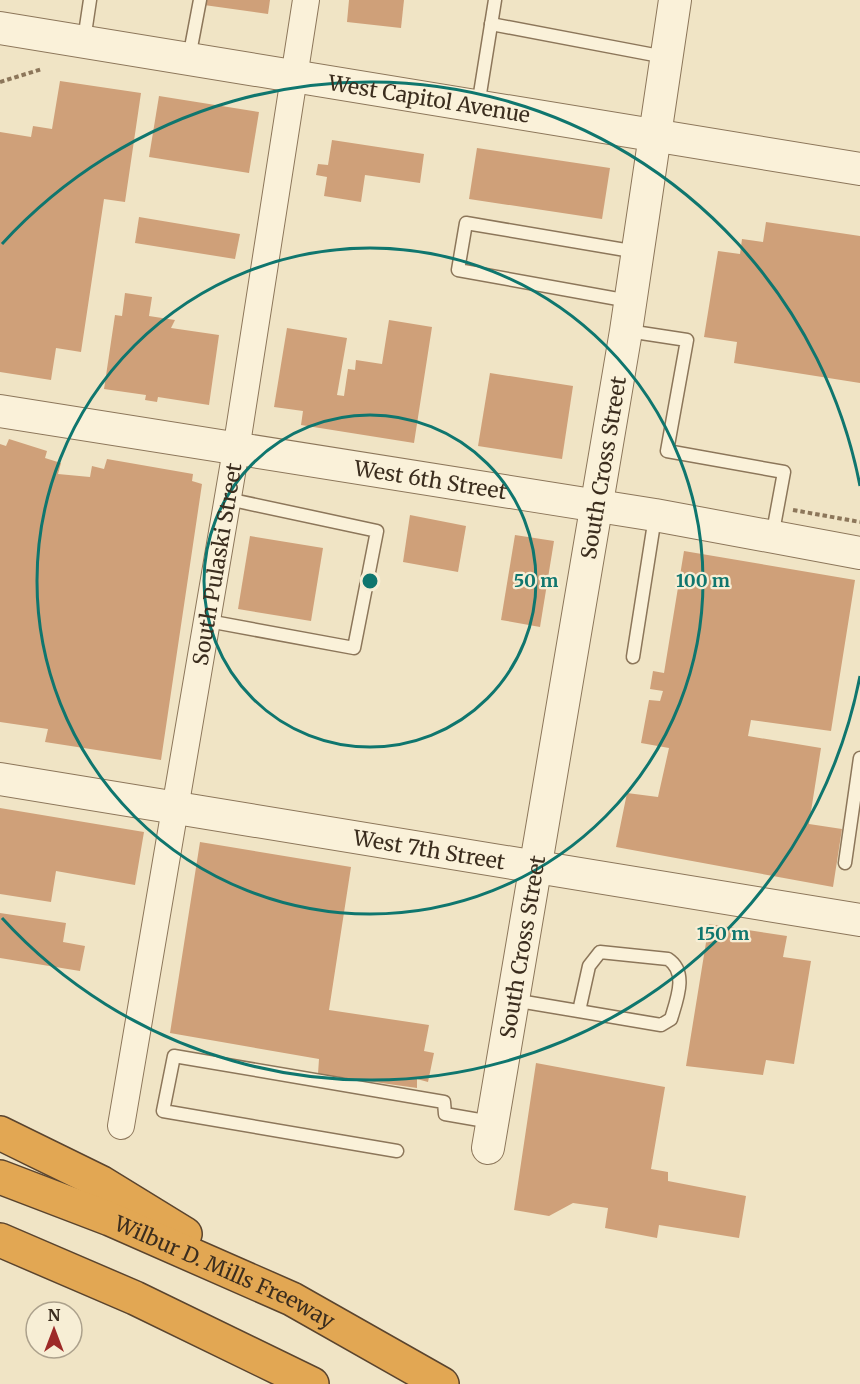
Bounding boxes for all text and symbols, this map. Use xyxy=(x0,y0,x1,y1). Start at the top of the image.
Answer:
street label: West Capitol Avenue xyxy=(325,68,532,128)
street label: South Cross Street xyxy=(574,374,632,561)
street label: West 6th Street xyxy=(351,454,509,505)
street label: South Pulaski Street xyxy=(186,461,247,667)
text: 50 m xyxy=(514,569,558,592)
text: 100 m xyxy=(676,569,730,592)
centre of rings xyxy=(360,571,380,591)
street label: West 7th Street xyxy=(350,823,507,875)
street label: South Cross Street xyxy=(493,853,551,1040)
text: 150 m xyxy=(697,922,749,945)
street label: Wilbur D. Mills Freeway xyxy=(110,1209,340,1334)
north arrow xyxy=(24,1300,84,1360)
text: N xyxy=(48,1305,61,1325)

